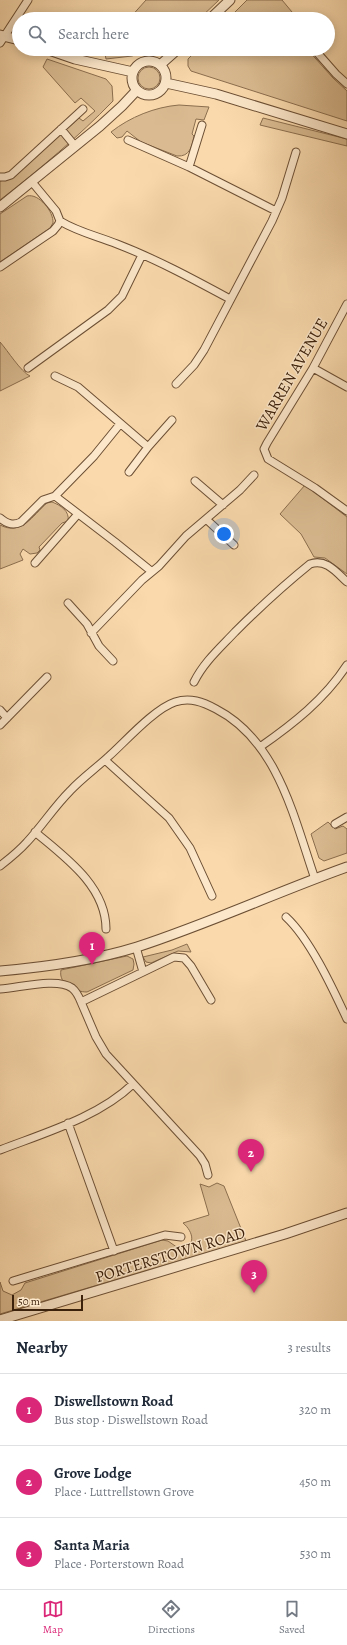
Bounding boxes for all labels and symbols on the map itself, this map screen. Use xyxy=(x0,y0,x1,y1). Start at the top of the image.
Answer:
street label: WARREN AVENUE xyxy=(250,314,333,436)
your location xyxy=(214,524,234,544)
pin: 1 xyxy=(79,932,105,965)
pin: 2 xyxy=(238,1139,264,1172)
street label: PORTERSTOWN ROAD xyxy=(93,1222,248,1288)
pin: 3 xyxy=(241,1260,267,1293)
scale bar xyxy=(12,1293,83,1312)

